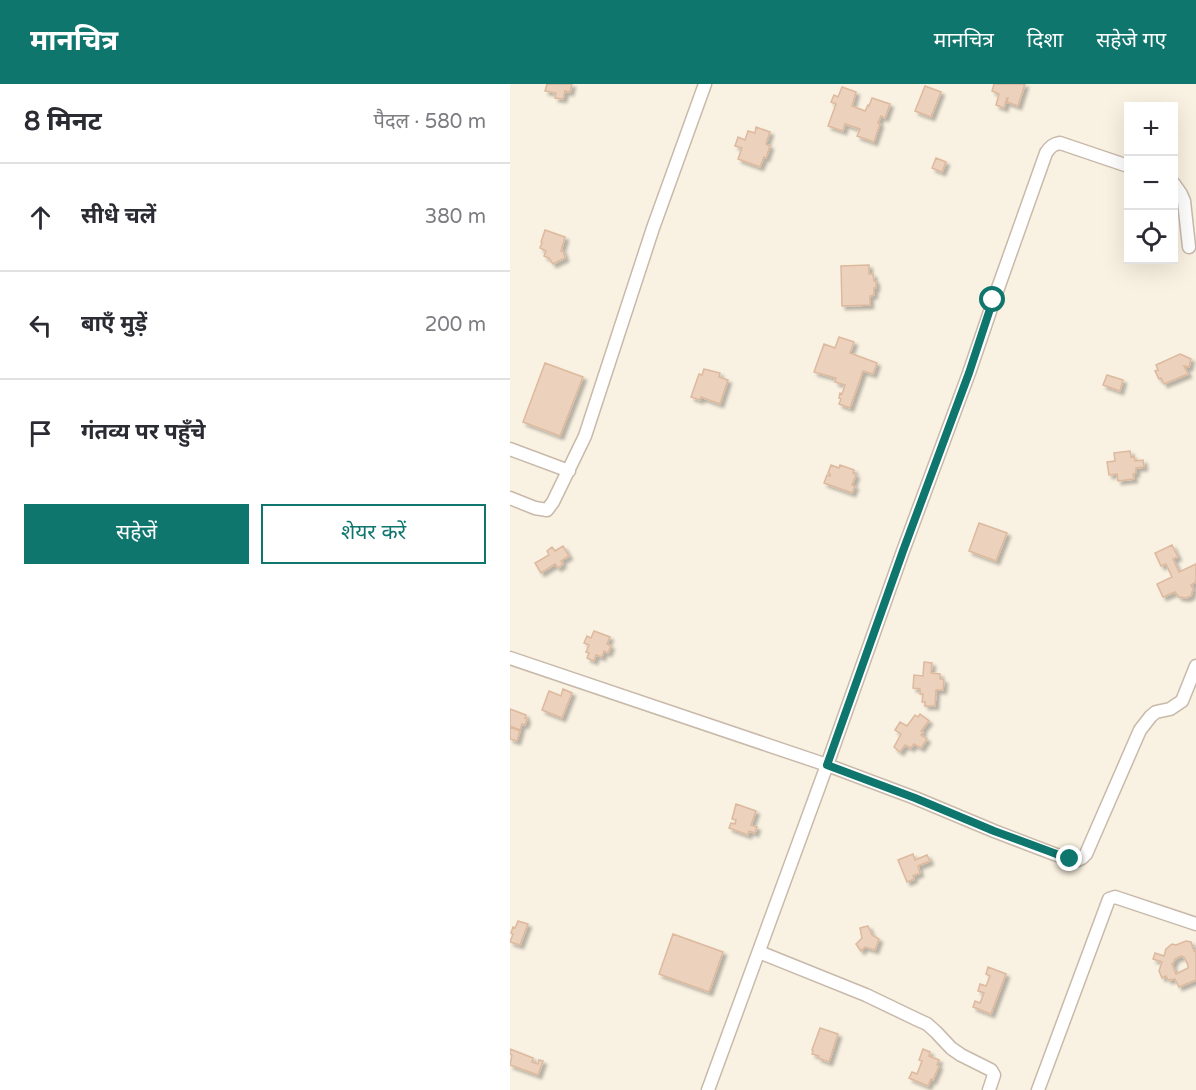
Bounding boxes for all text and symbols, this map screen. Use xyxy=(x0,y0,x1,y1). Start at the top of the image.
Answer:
text: मानचित्र xyxy=(30,24,118,58)
text: मानचित्र xyxy=(934,28,994,53)
text: दिशा xyxy=(1027,28,1063,53)
text: सहेजे गए xyxy=(1096,28,1166,53)
map controls xyxy=(1124,102,1178,264)
button: + xyxy=(1124,102,1178,156)
text: 8 मिनट xyxy=(24,106,102,137)
text: पैदल · 580 m xyxy=(374,110,486,134)
button: − xyxy=(1124,156,1178,210)
icon: ahead xyxy=(24,201,57,234)
text: सीधे चलें xyxy=(81,203,156,229)
text: 380 m xyxy=(425,205,486,229)
button: locate xyxy=(1124,210,1178,264)
route start xyxy=(979,286,1005,312)
icon: left xyxy=(24,309,57,342)
text: बाएँ मुड़ें xyxy=(81,311,147,337)
text: 200 m xyxy=(425,313,486,337)
icon: arrive xyxy=(24,417,57,450)
text: गंतव्य पर पहुँचे xyxy=(81,419,206,445)
button: सहेजें xyxy=(24,504,249,564)
button: शेयर करें xyxy=(261,504,486,564)
route end xyxy=(1056,845,1082,871)

